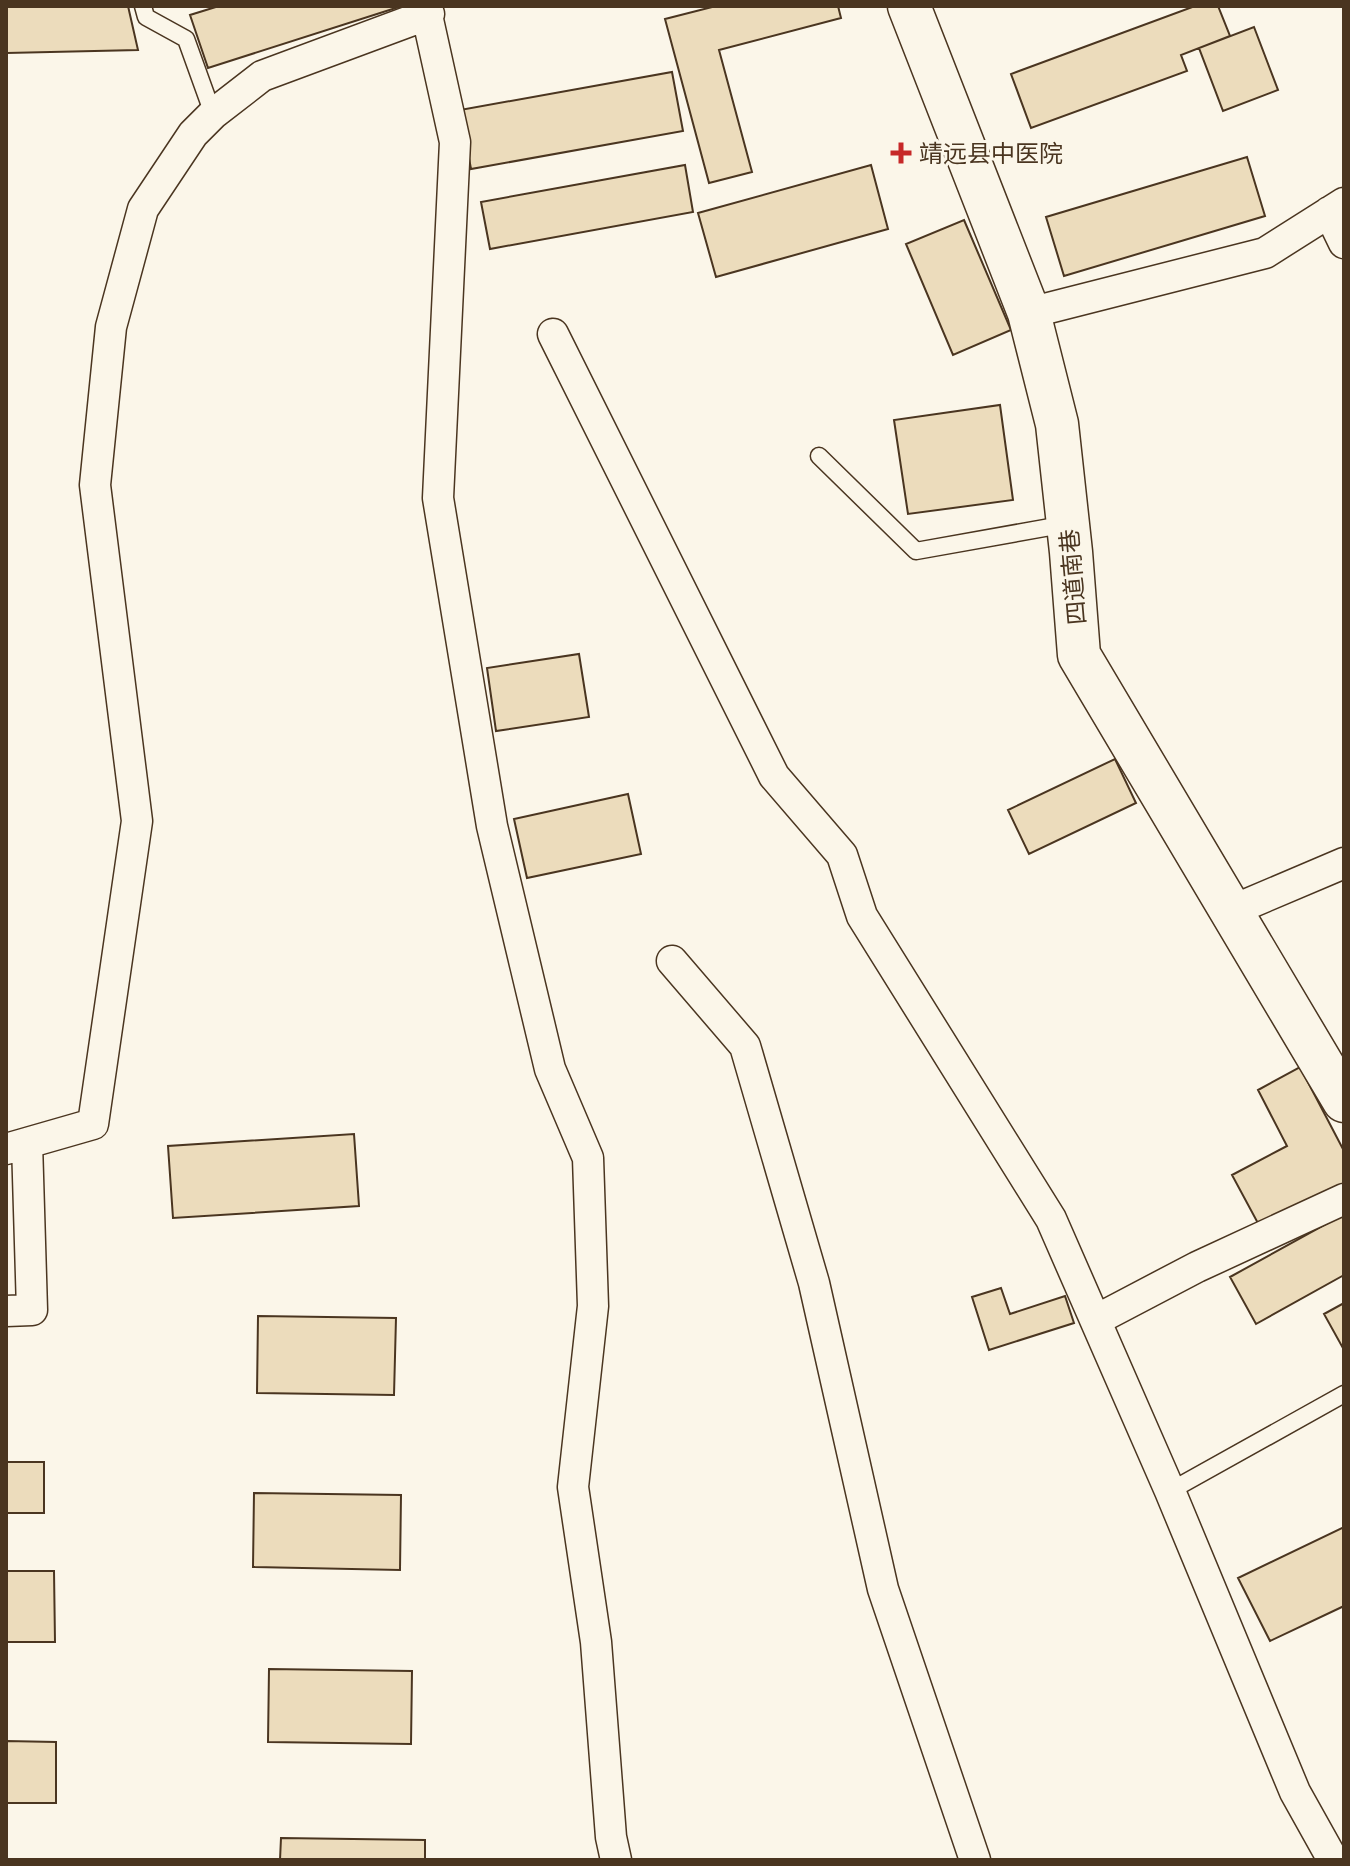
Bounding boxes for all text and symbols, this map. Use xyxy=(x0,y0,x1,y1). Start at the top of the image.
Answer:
place label: 靖远县中医院 xyxy=(919,138,1063,169)
marker: 靖远县中医院 xyxy=(890,142,912,164)
street label: 四道南巷 xyxy=(1053,528,1093,626)

